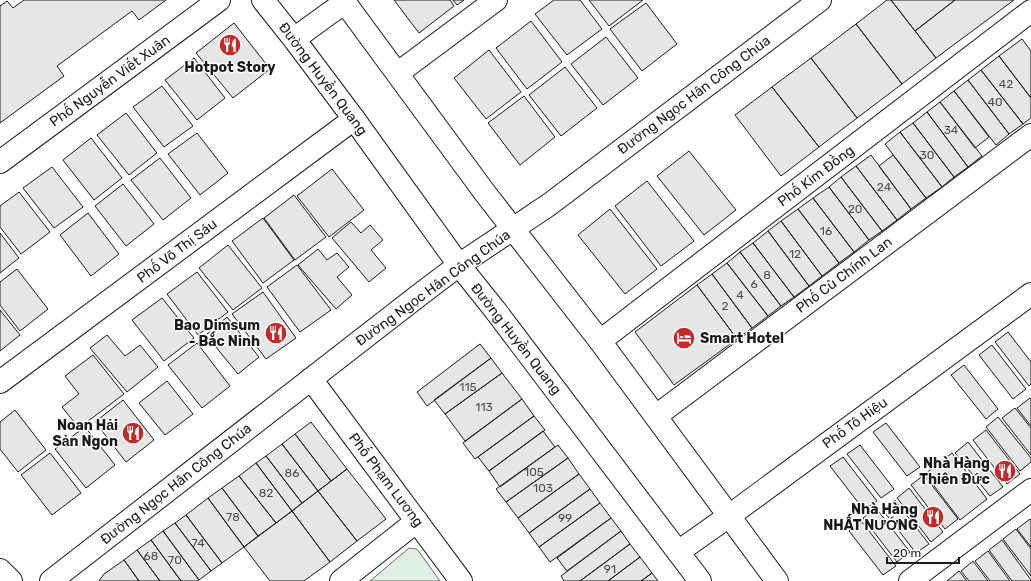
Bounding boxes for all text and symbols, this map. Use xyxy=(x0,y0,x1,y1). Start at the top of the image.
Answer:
street label: Đường Huyền Quang xyxy=(275,19,372,139)
street label: Phố Nguyễn Viết Xuân xyxy=(46,31,174,130)
restaurant icon: Hotpot Story xyxy=(217,32,243,58)
street label: Đường Ngọc Hân Công Chúa xyxy=(614,32,774,158)
place label: Hotpot Story xyxy=(184,59,276,76)
house number: 42 xyxy=(999,77,1013,91)
house number: 40 xyxy=(987,95,1003,109)
house number: 34 xyxy=(944,123,959,137)
street label: Phố Kim Đồng xyxy=(774,141,858,210)
house number: 30 xyxy=(920,148,934,162)
house number: 24 xyxy=(877,180,892,194)
house number: 20 xyxy=(848,202,862,216)
street label: Phố Võ Thị Sáu xyxy=(133,215,220,287)
house number: 16 xyxy=(820,224,832,238)
street label: Đường Ngọc Hân Công Chúa xyxy=(352,226,514,350)
street label: Phố Cù Chính Lan xyxy=(792,233,895,317)
house number: 12 xyxy=(789,247,801,261)
house number: 8 xyxy=(763,268,771,282)
house number: 6 xyxy=(750,277,758,291)
street label: Đường Huyền Quang xyxy=(467,279,566,398)
house number: 4 xyxy=(736,288,744,302)
house number: 2 xyxy=(721,299,729,313)
place label: Bao Dimsum - Bắc Ninh xyxy=(174,317,260,350)
restaurant icon: Bao Dimsum - Bắc Ninh xyxy=(263,320,289,346)
hotel icon: Smart Hotel xyxy=(671,325,697,351)
place label: Smart Hotel xyxy=(700,330,784,347)
house number: 115 xyxy=(459,380,477,394)
street label: Phố Tô Hiệu xyxy=(818,393,891,452)
house number: 113 xyxy=(475,400,493,414)
place label: Noan Hải Sản Ngon xyxy=(52,417,118,450)
street label: Đường Ngọc Hân Công Chúa xyxy=(97,420,255,548)
restaurant icon: Noan Hải Sản Ngon xyxy=(120,420,146,446)
street label: Phố Phạm Lương xyxy=(345,429,428,530)
place label: Nhà Hàng Thiên Đức xyxy=(919,455,990,488)
restaurant icon: Nhà Hàng Thiên Đức xyxy=(992,458,1018,484)
house number: 105 xyxy=(524,465,544,479)
house number: 86 xyxy=(285,466,299,480)
house number: 103 xyxy=(533,481,553,495)
house number: 82 xyxy=(259,486,273,500)
place label: Nhà Hàng NHẤT NƯỚNG xyxy=(823,501,918,534)
restaurant icon: Nhà Hàng NHẤT NƯỚNG xyxy=(920,504,946,530)
house number: 78 xyxy=(226,510,240,524)
house number: 99 xyxy=(558,511,572,525)
house number: 74 xyxy=(191,536,205,550)
scale bar xyxy=(887,539,959,565)
text: 20 m xyxy=(893,546,921,560)
house number: 68 xyxy=(144,549,158,563)
house number: 70 xyxy=(168,553,182,567)
house number: 91 xyxy=(604,562,616,576)

